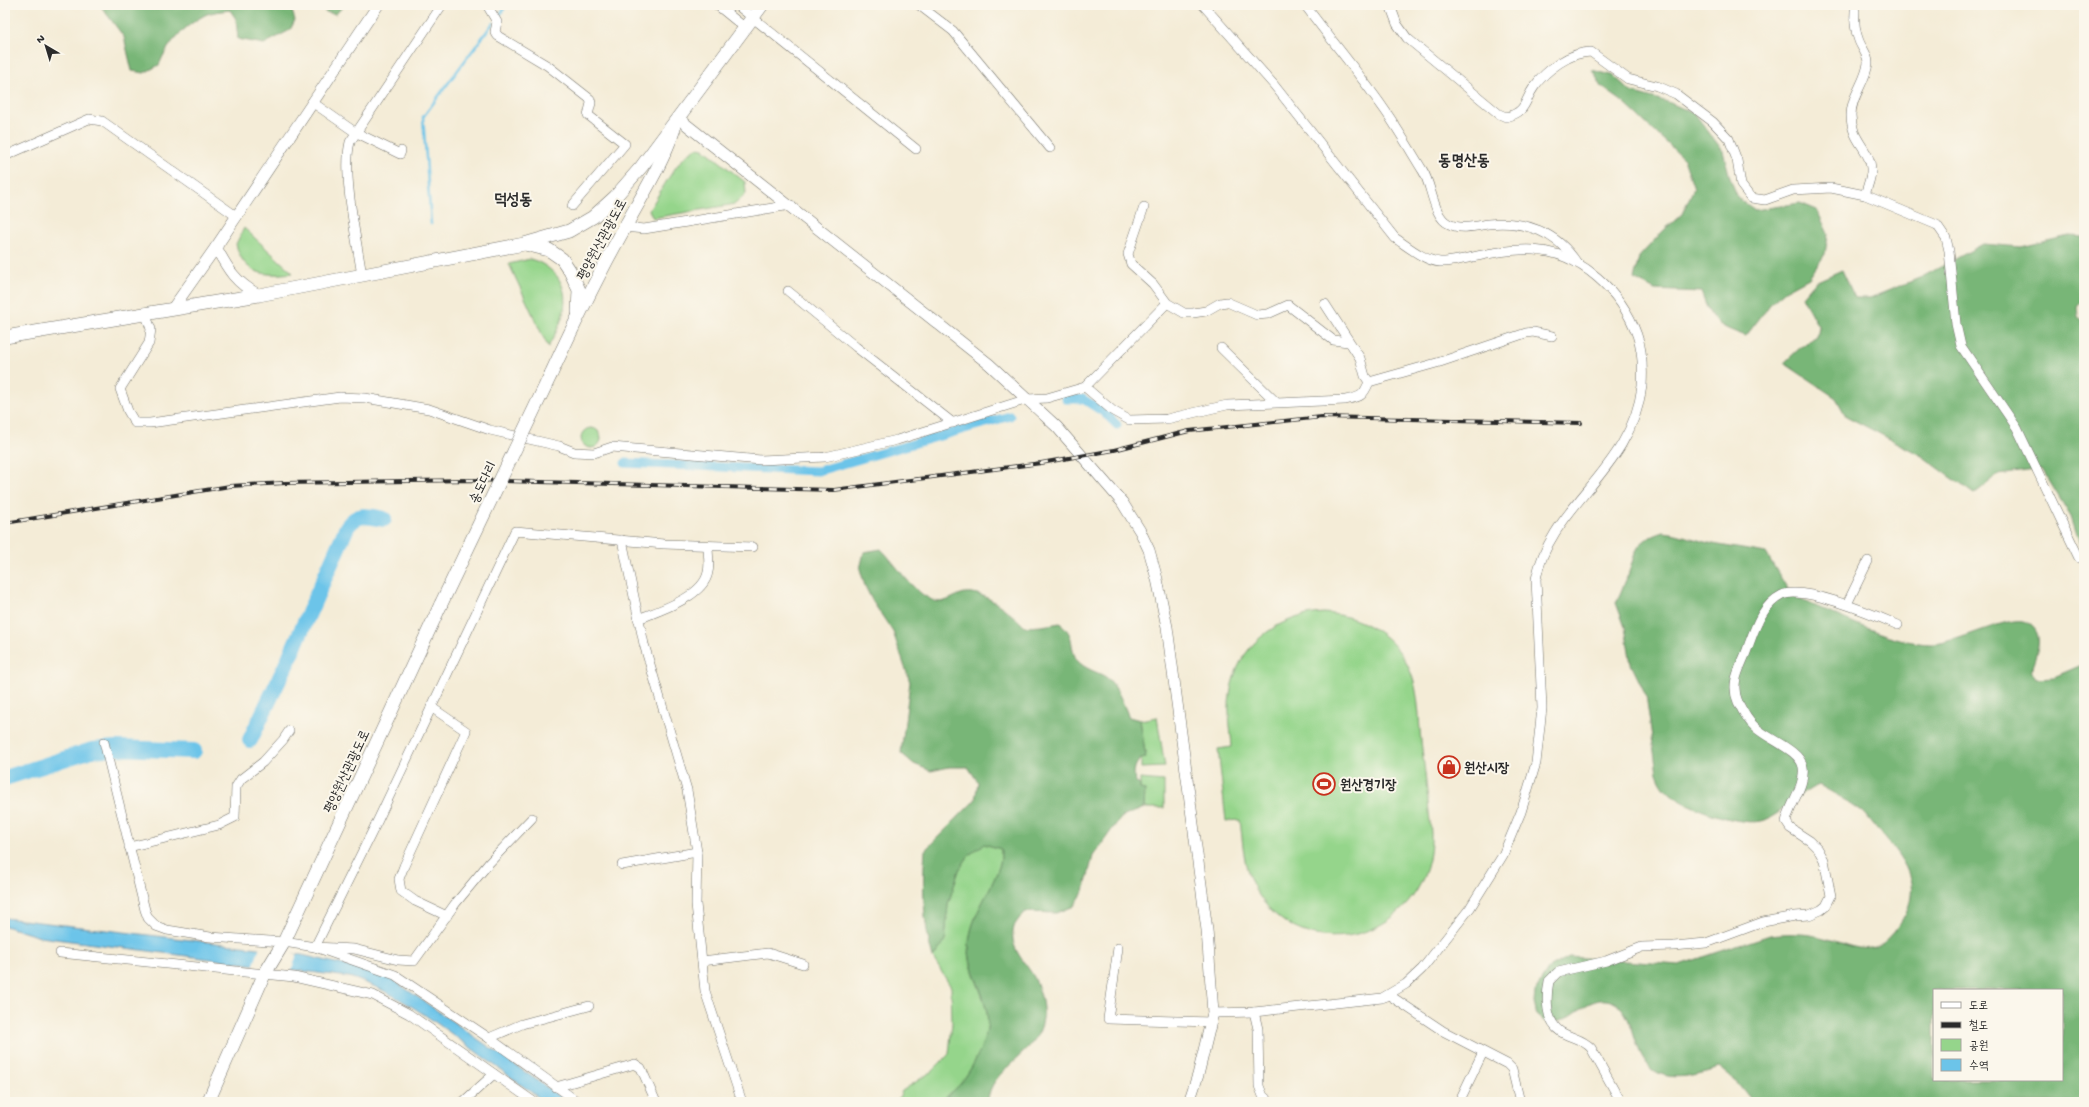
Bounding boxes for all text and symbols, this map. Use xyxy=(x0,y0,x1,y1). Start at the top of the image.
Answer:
north arrow xyxy=(26,26,66,66)
text: N xyxy=(35,33,48,47)
district label: 동명산동 xyxy=(1438,153,1490,172)
district label: 덕성동 xyxy=(494,192,532,211)
street label: 평양원산관광도로 xyxy=(575,196,632,284)
street label: 송도다리 xyxy=(467,459,502,507)
street label: 평양원산관광도로 xyxy=(322,728,375,816)
shop icon: 원산시장 xyxy=(1436,754,1462,780)
place label: 원산시장 xyxy=(1464,761,1510,778)
sports icon: 원산경기장 xyxy=(1311,771,1337,797)
place label: 원산경기장 xyxy=(1340,778,1397,795)
legend xyxy=(1933,989,2063,1081)
text: 도로 xyxy=(1969,1000,1988,1014)
text: 철도 xyxy=(1969,1019,1988,1034)
text: 공원 xyxy=(1969,1040,1988,1054)
text: 수역 xyxy=(1969,1059,1989,1074)

